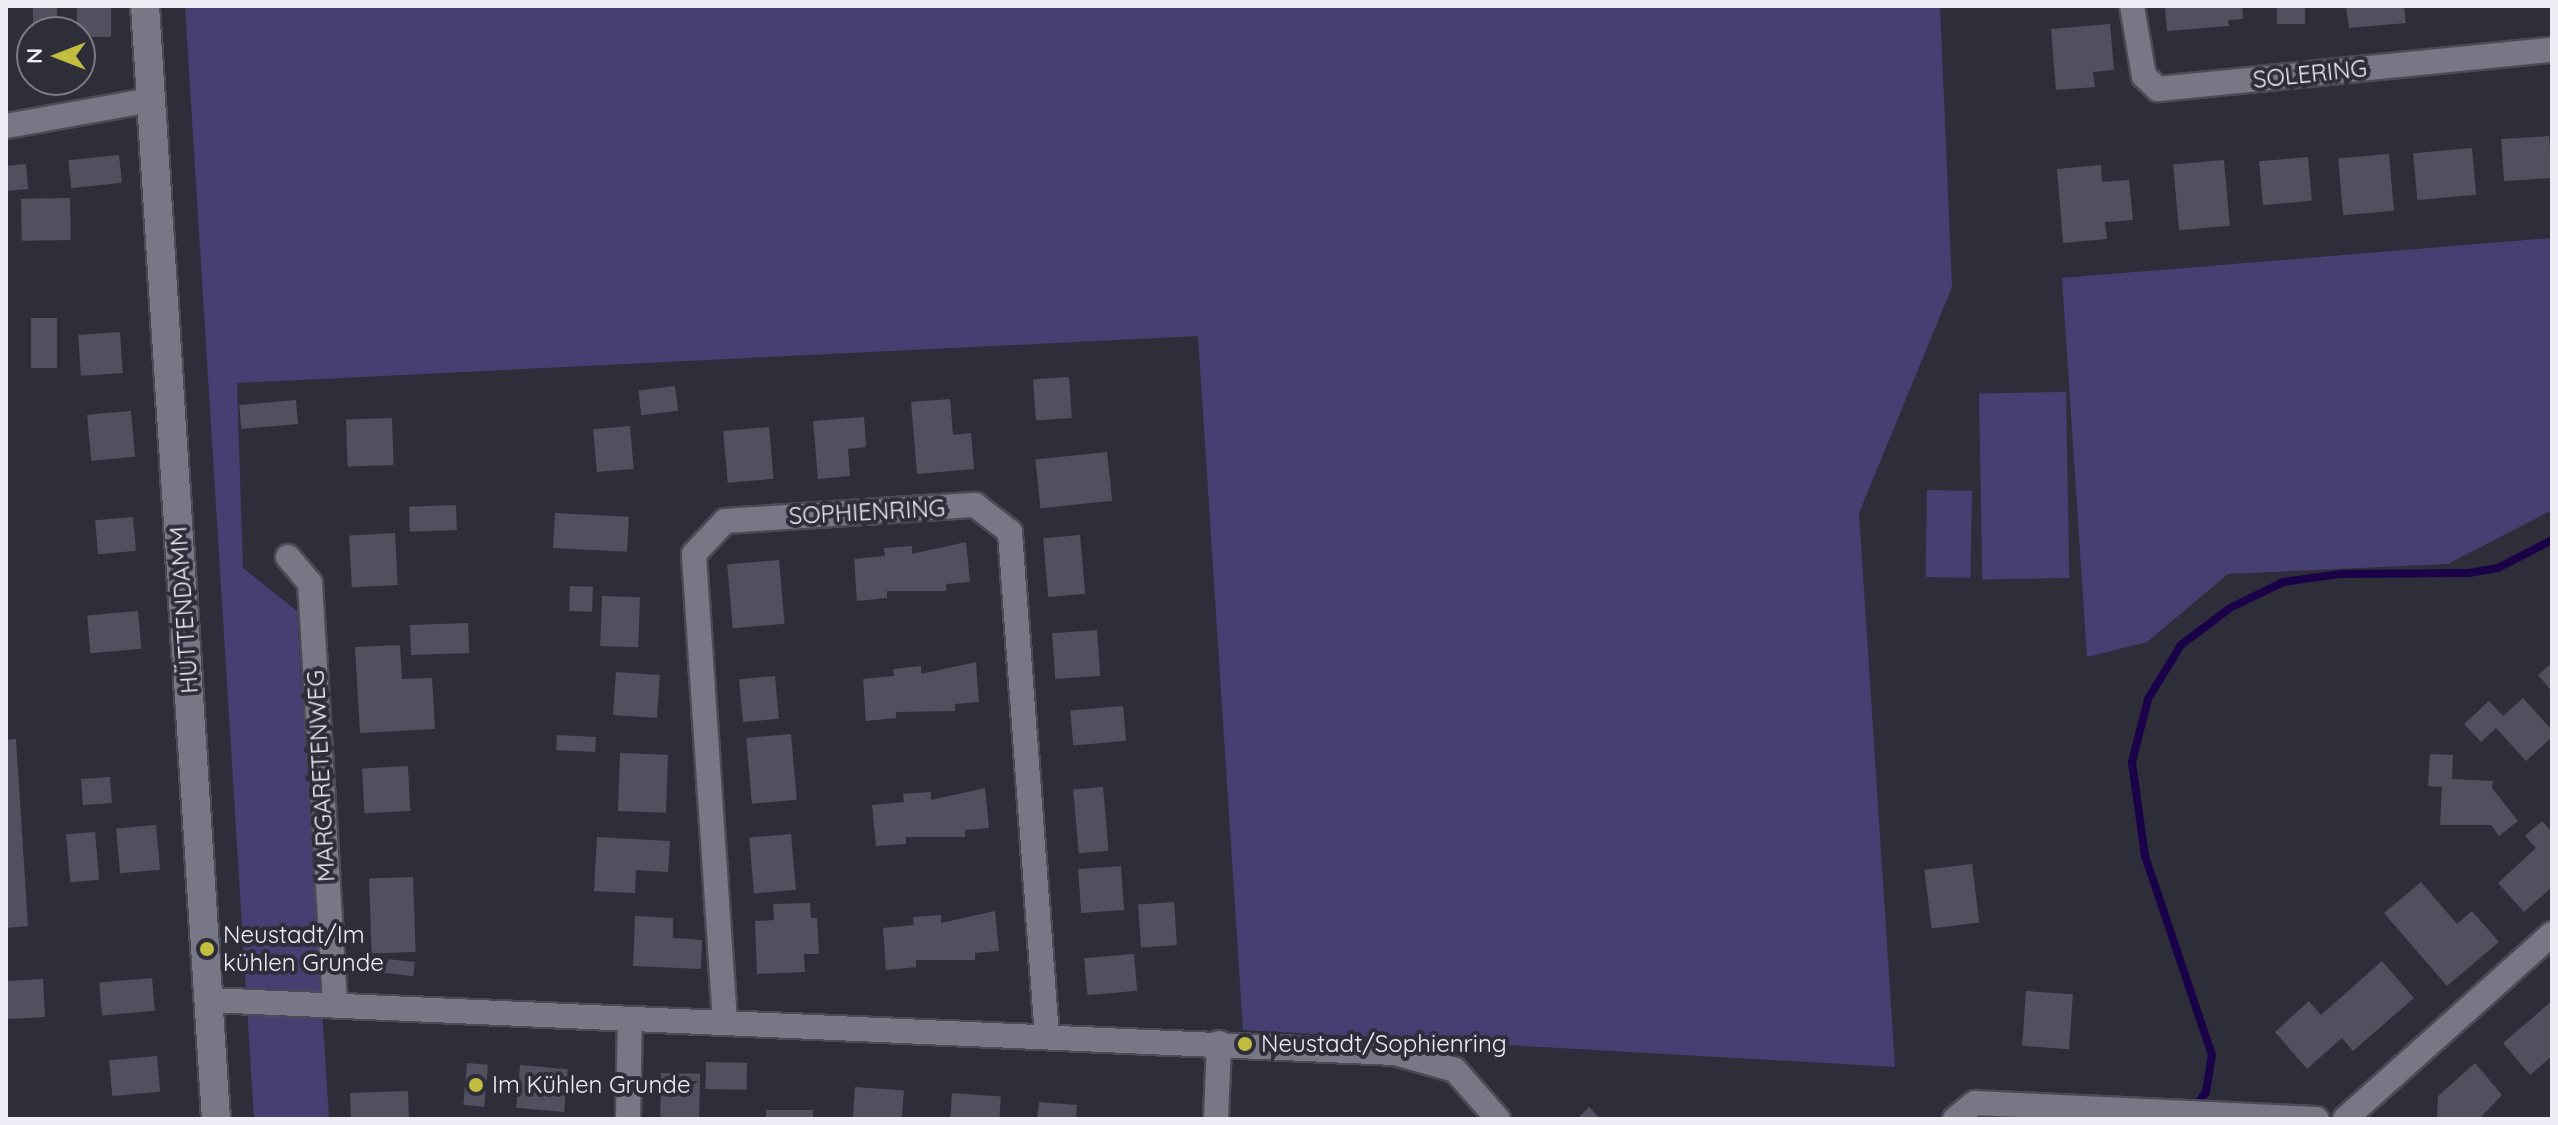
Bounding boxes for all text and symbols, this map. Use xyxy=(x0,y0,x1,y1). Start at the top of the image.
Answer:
north arrow xyxy=(16,16,96,96)
text: N xyxy=(20,48,48,64)
street label: SOLERING xyxy=(2252,54,2368,94)
street label: SOPHIENRING xyxy=(788,494,946,530)
street label: HÜTTENDAMM xyxy=(164,525,204,695)
street label: MARGARETENWEG xyxy=(301,669,341,883)
place label: Neustadt/Im kühlen Grunde xyxy=(223,921,384,977)
marker: Neustadt/Im kühlen Grunde xyxy=(198,940,216,958)
place label: Neustadt/Sophienring xyxy=(1261,1030,1507,1058)
marker: Neustadt/Sophienring xyxy=(1236,1035,1254,1053)
place label: Im Kühlen Grunde xyxy=(492,1071,690,1099)
marker: Im Kühlen Grunde xyxy=(467,1076,485,1094)

